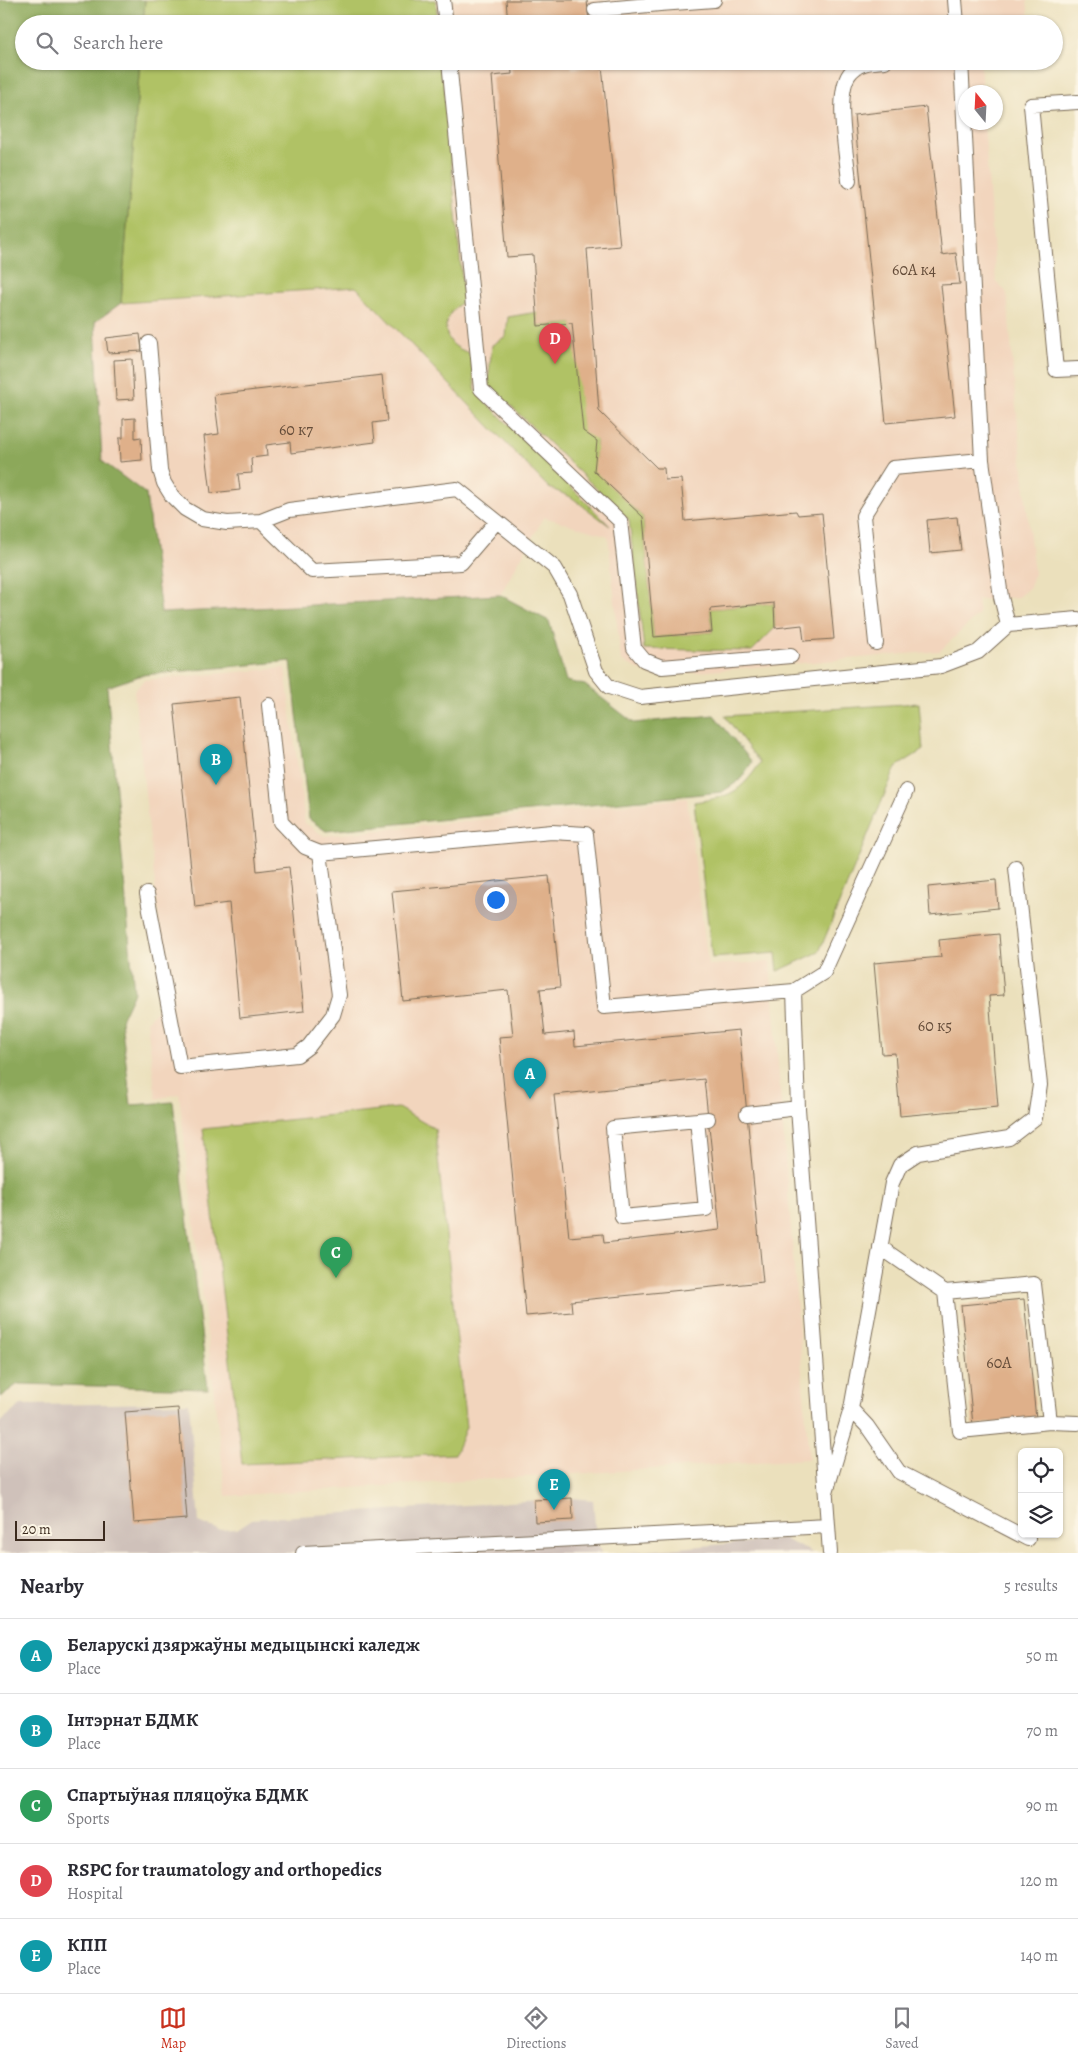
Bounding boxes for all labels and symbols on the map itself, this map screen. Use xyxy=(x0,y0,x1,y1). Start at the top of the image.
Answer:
north arrow xyxy=(958,85,1003,130)
house number: 60А к4 xyxy=(892,259,936,281)
pin: D xyxy=(539,323,571,364)
house number: 60 к7 xyxy=(279,419,313,441)
pin: B xyxy=(200,744,232,785)
your location xyxy=(483,887,509,913)
house number: 60 к5 xyxy=(918,1015,952,1037)
pin: A xyxy=(514,1058,546,1099)
pin: C xyxy=(320,1237,352,1278)
house number: 60А xyxy=(986,1352,1012,1374)
pin: E xyxy=(538,1469,570,1510)
scale bar xyxy=(15,1518,105,1541)

